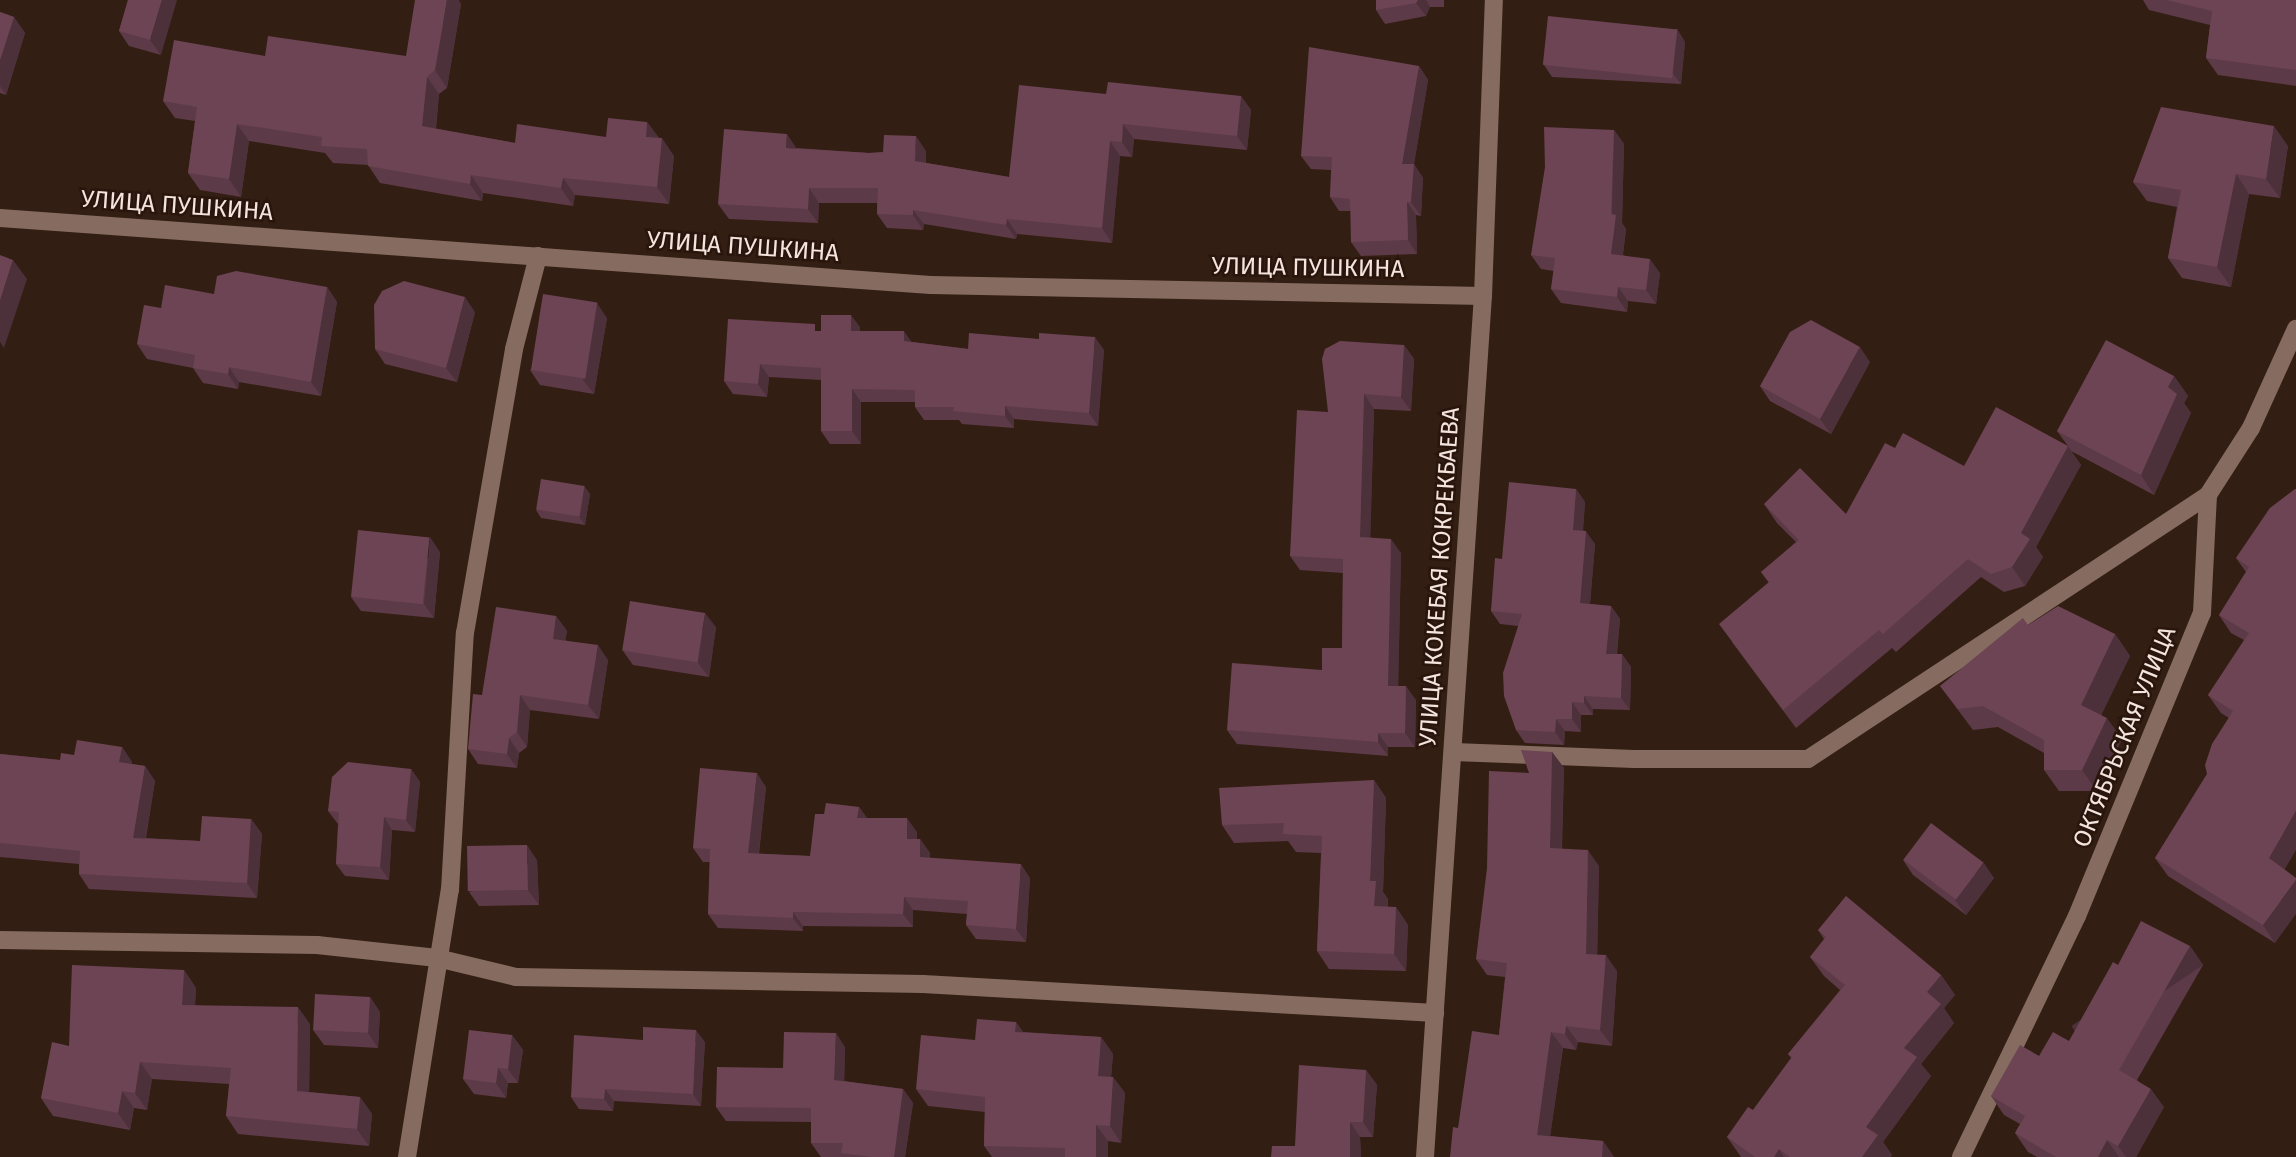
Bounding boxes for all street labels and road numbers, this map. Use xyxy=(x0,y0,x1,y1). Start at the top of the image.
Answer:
street label: УЛИЦА ПУШКИНА xyxy=(80,185,274,227)
street label: УЛИЦА ПУШКИНА xyxy=(646,226,840,268)
street label: УЛИЦА ПУШКИНА xyxy=(1211,252,1405,284)
street label: УЛИЦА КОКЕБАЯ КОКРЕКБАЕВА xyxy=(1414,406,1466,748)
street label: ОКТЯБРЬСКАЯ УЛИЦА xyxy=(2068,622,2182,852)

